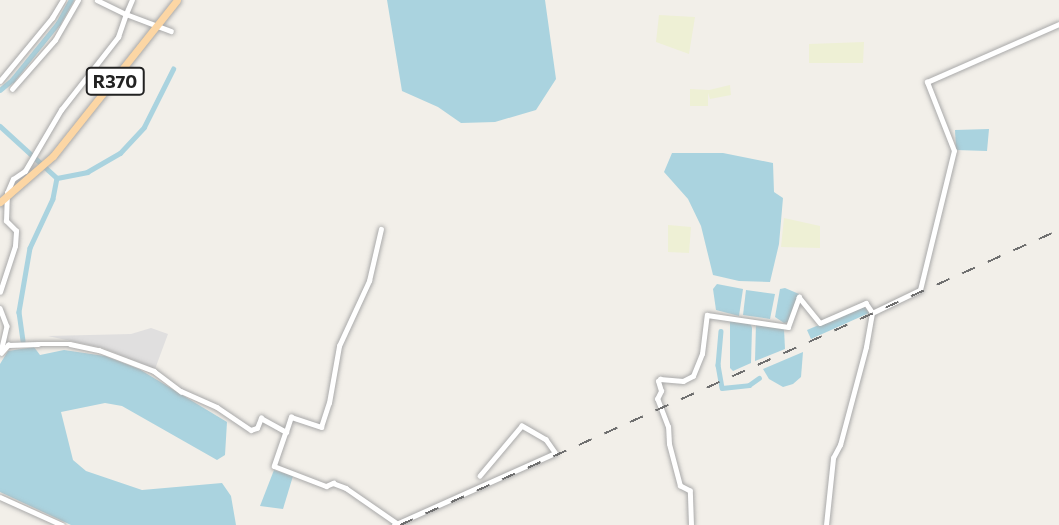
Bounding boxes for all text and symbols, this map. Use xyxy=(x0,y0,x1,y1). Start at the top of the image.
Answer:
road number: R370 xyxy=(85,66,145,96)

